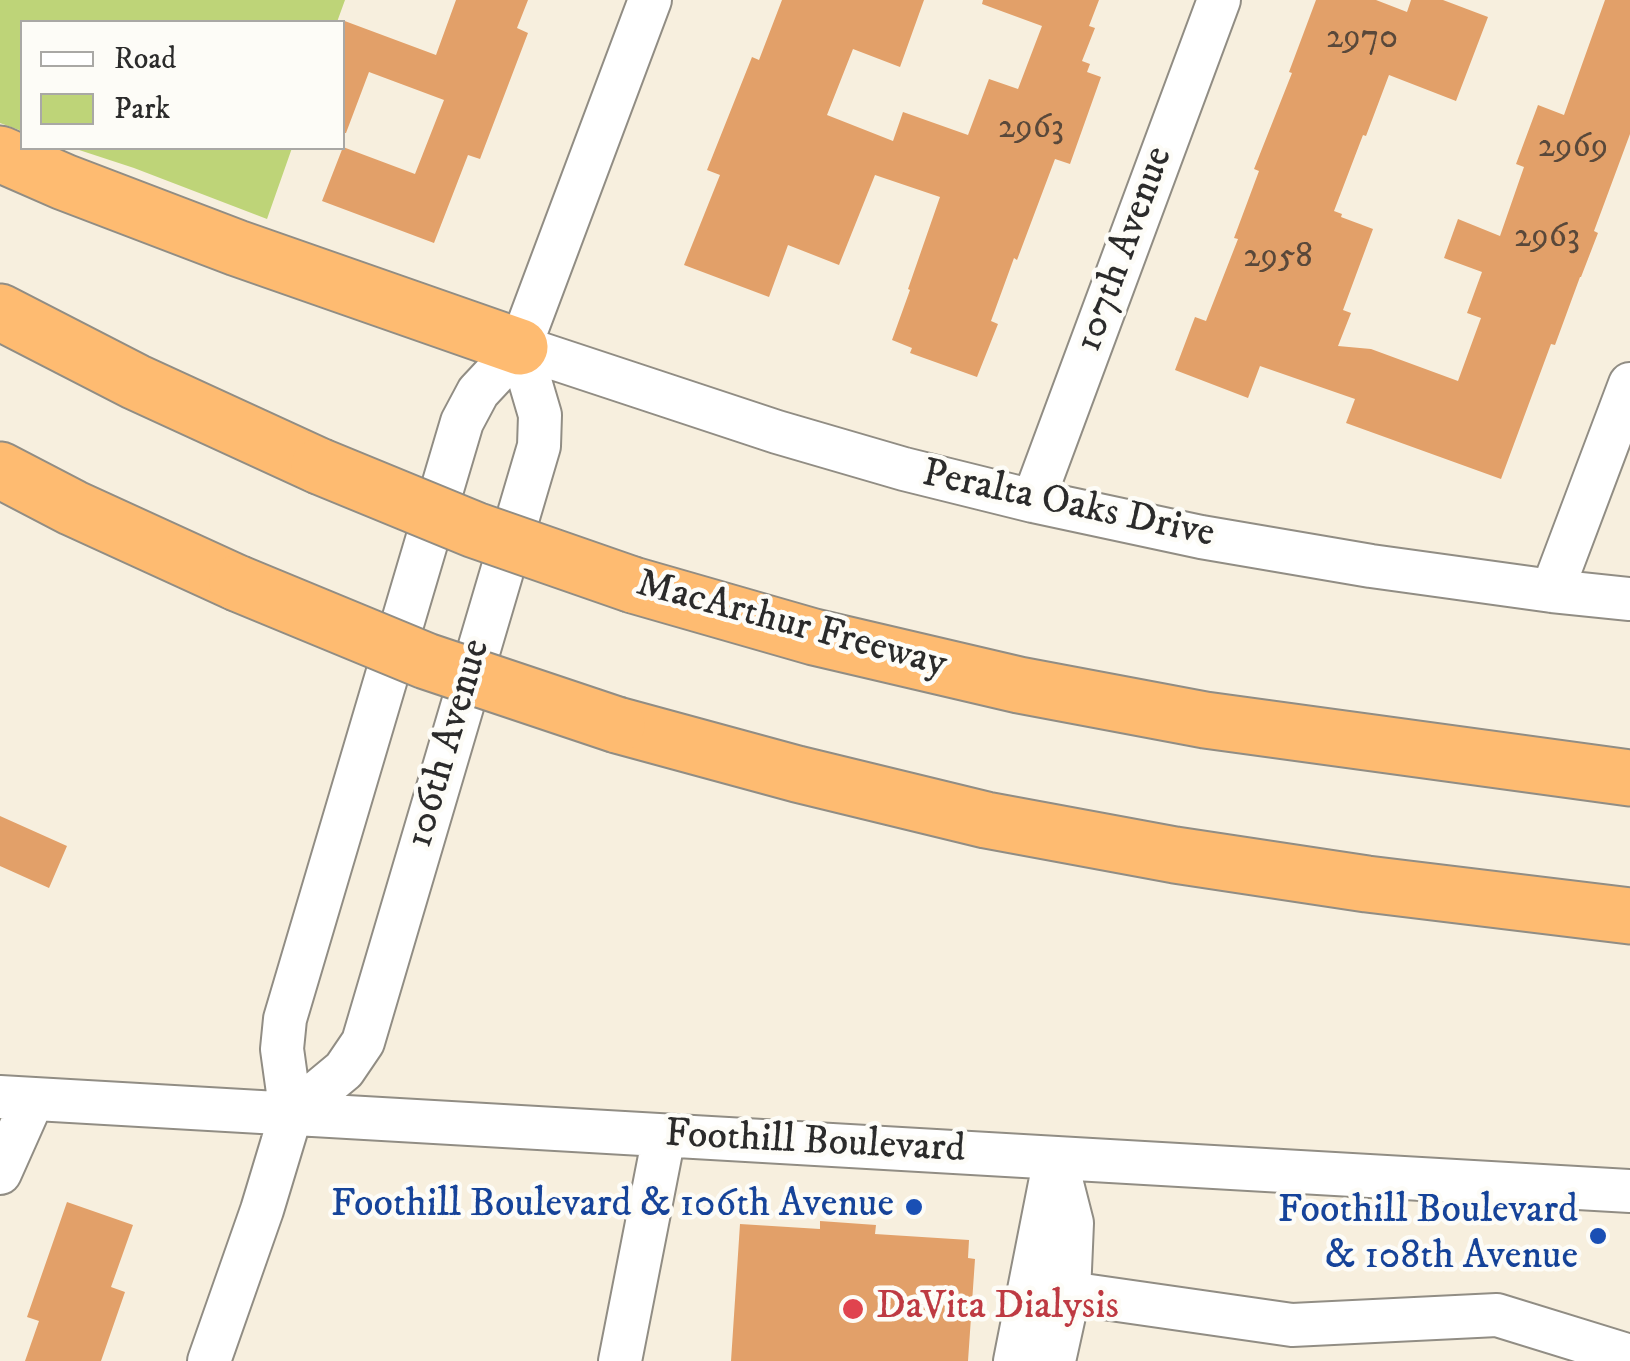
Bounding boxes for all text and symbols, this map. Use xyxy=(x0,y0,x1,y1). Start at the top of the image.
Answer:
house number: 2970 xyxy=(1326,19,1398,61)
legend xyxy=(20,20,345,150)
text: Road xyxy=(114,41,176,78)
text: Park xyxy=(114,91,170,128)
house number: 2963 xyxy=(998,109,1064,151)
house number: 2969 xyxy=(1538,128,1608,170)
street label: 107th Avenue xyxy=(1067,141,1185,359)
house number: 2963 xyxy=(1514,218,1580,260)
house number: 2958 xyxy=(1243,238,1313,280)
street label: Peralta Oaks Drive xyxy=(918,452,1218,560)
street label: MacArthur Freeway xyxy=(631,561,951,691)
street label: 106th Avenue xyxy=(397,634,503,854)
street label: Foothill Boulevard xyxy=(664,1112,966,1176)
place label: Foothill Boulevard & 106th Avenue xyxy=(331,1183,894,1231)
place label: Foothill Boulevard & 108th Avenue xyxy=(1277,1189,1578,1283)
marker: Foothill Boulevard & 106th Avenue xyxy=(903,1196,925,1218)
marker: Foothill Boulevard & 108th Avenue xyxy=(1587,1225,1609,1247)
place label: DaVita Dialysis xyxy=(876,1285,1119,1333)
marker: DaVita Dialysis xyxy=(840,1296,866,1322)

